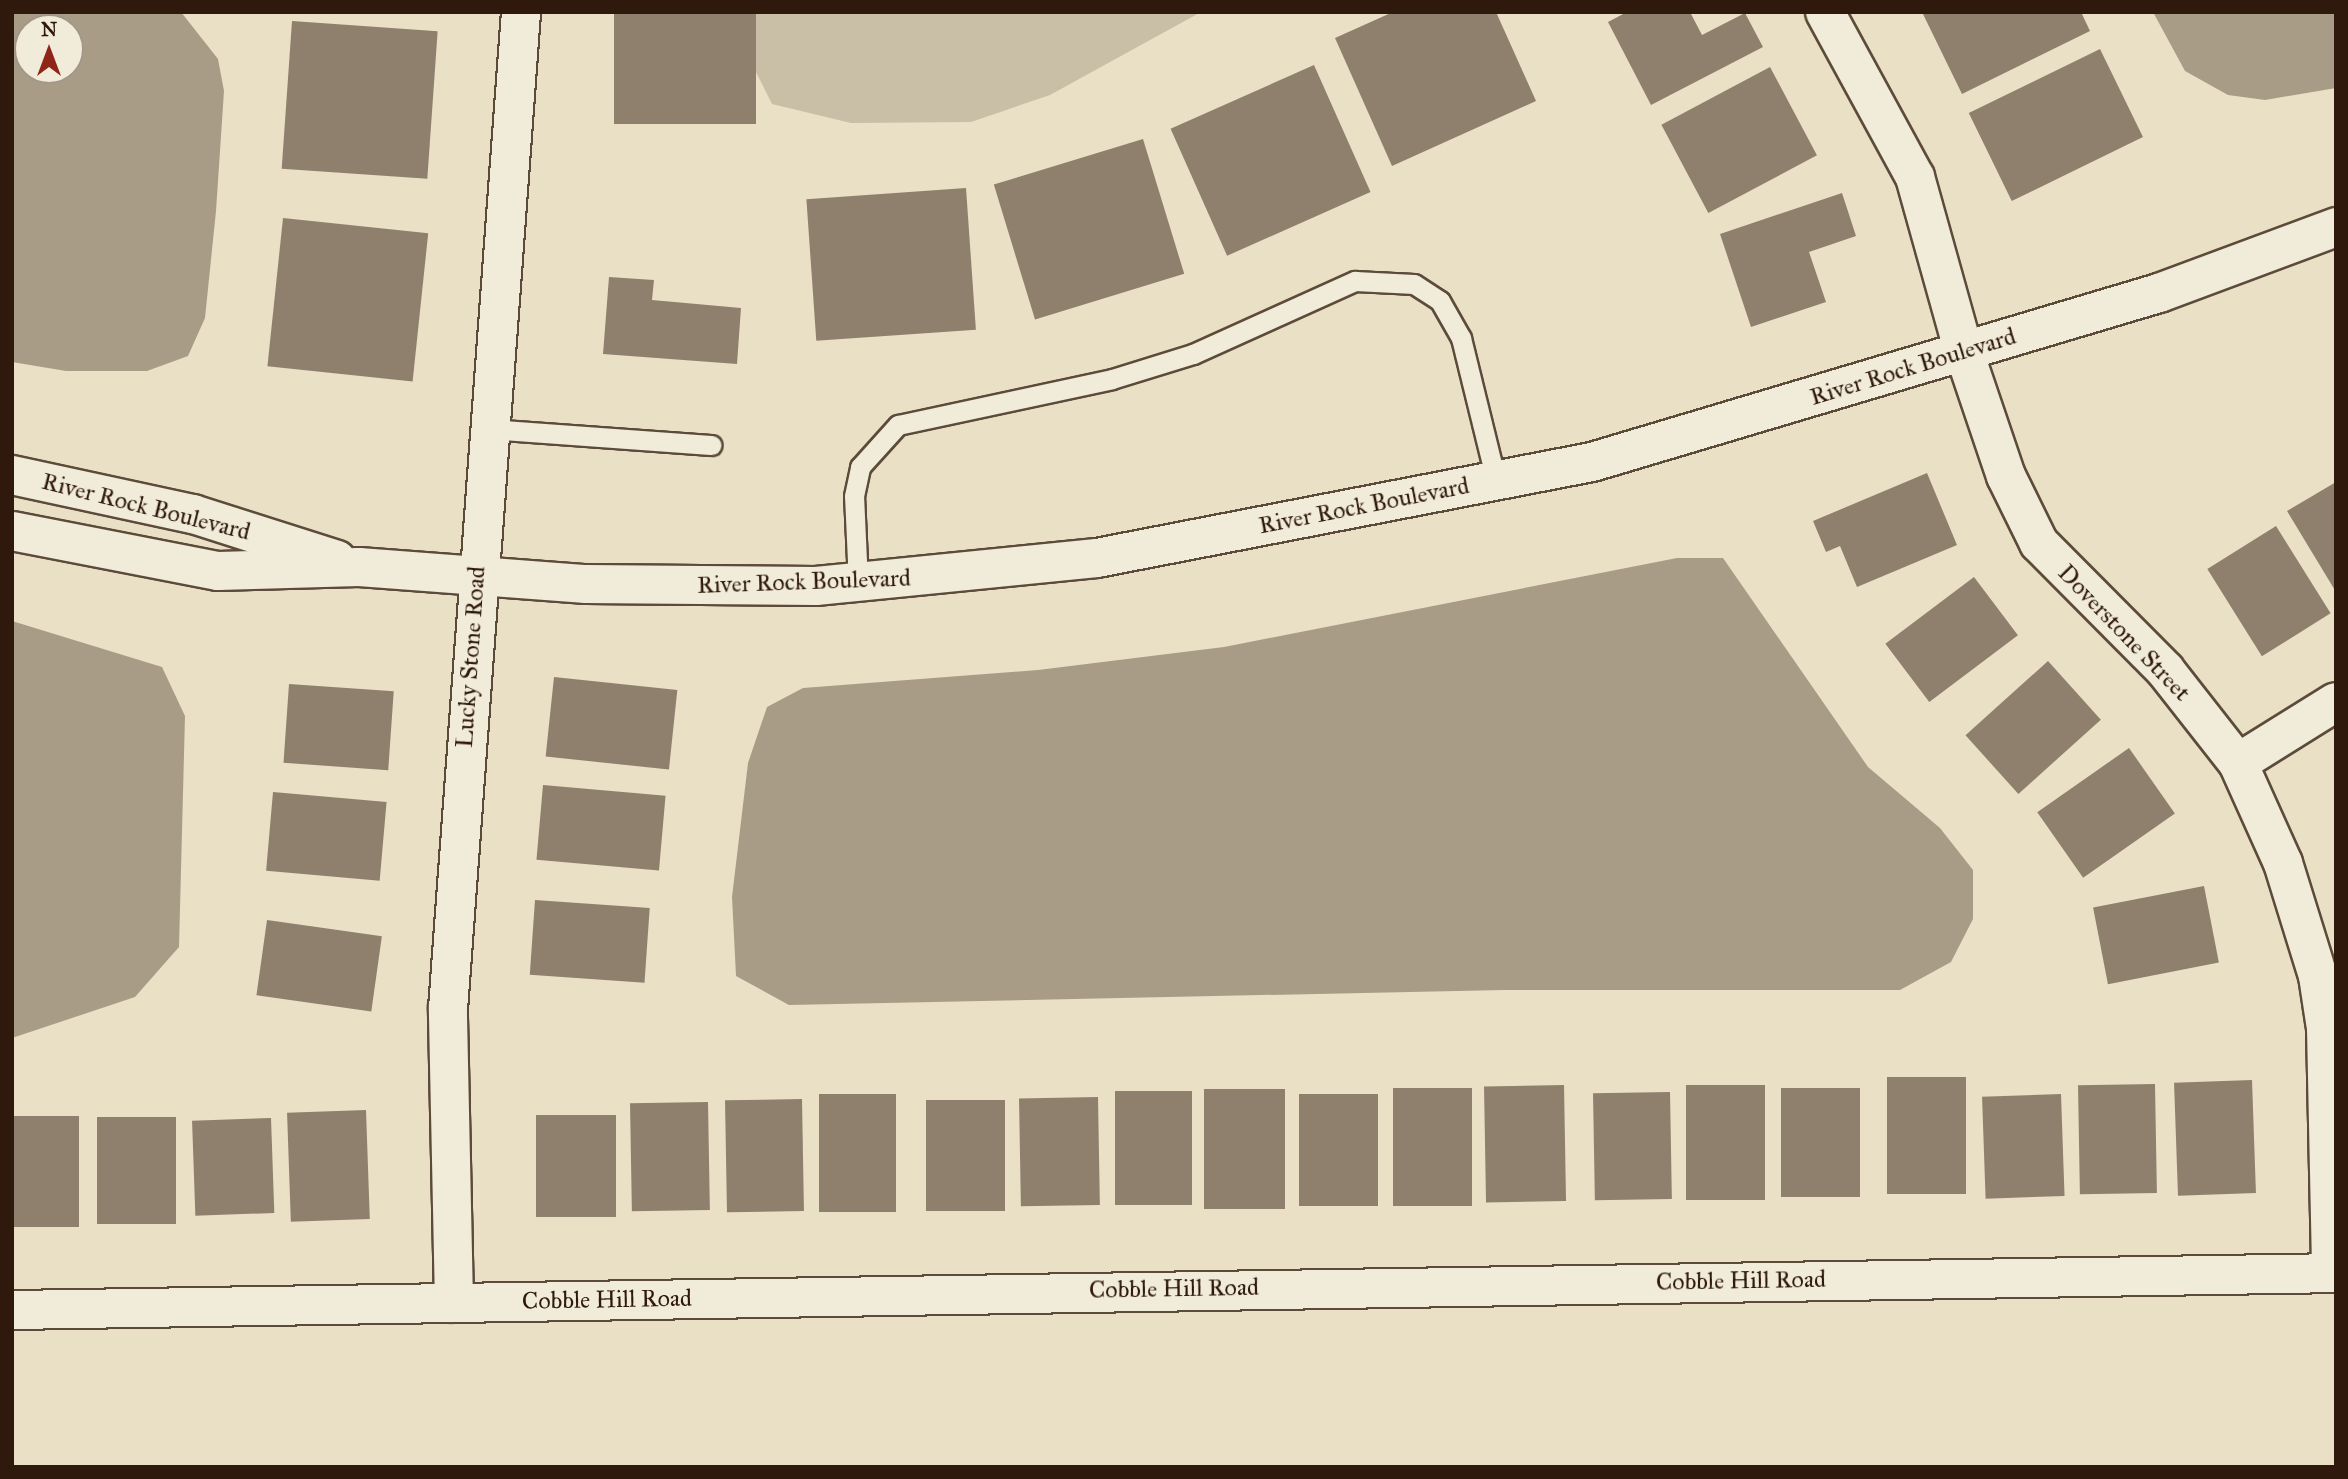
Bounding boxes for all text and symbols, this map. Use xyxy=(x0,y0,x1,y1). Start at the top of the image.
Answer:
north arrow xyxy=(14,14,84,84)
text: N xyxy=(41,18,57,41)
street label: River Rock Boulevard xyxy=(1807,322,2019,412)
street label: River Rock Boulevard xyxy=(39,467,253,547)
street label: River Rock Boulevard xyxy=(1256,471,1472,541)
street label: Doverstone Street xyxy=(2052,559,2196,707)
street label: River Rock Boulevard xyxy=(697,564,911,600)
street label: Lucky Stone Road xyxy=(450,565,492,749)
street label: Cobble Hill Road xyxy=(1656,1265,1826,1297)
street label: Cobble Hill Road xyxy=(1089,1273,1259,1305)
street label: Cobble Hill Road xyxy=(522,1284,692,1316)

